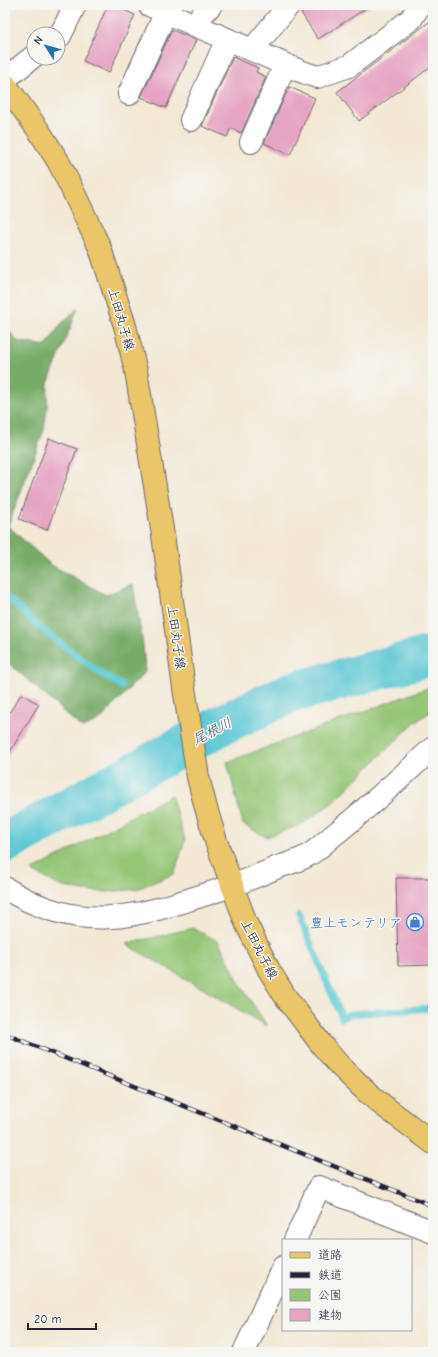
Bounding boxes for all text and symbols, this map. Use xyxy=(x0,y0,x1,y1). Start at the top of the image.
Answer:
north arrow xyxy=(26,26,66,66)
text: N xyxy=(31,34,46,47)
street label: 上田丸子線 xyxy=(105,286,138,353)
street label: 上田丸子線 xyxy=(165,604,189,671)
water label: 尾根川 xyxy=(190,714,235,749)
shop icon: 豊上モンテリア xyxy=(405,912,425,932)
place label: 豊上モンテリア xyxy=(310,915,402,930)
street label: 上田丸子線 xyxy=(238,917,281,982)
legend xyxy=(282,1239,412,1331)
text: 道路 xyxy=(318,1248,342,1262)
text: 鉄道 xyxy=(318,1268,342,1282)
text: 公園 xyxy=(318,1288,342,1302)
scale bar xyxy=(28,1305,96,1331)
text: 建物 xyxy=(318,1308,342,1322)
text: 20 m xyxy=(34,1312,62,1326)

